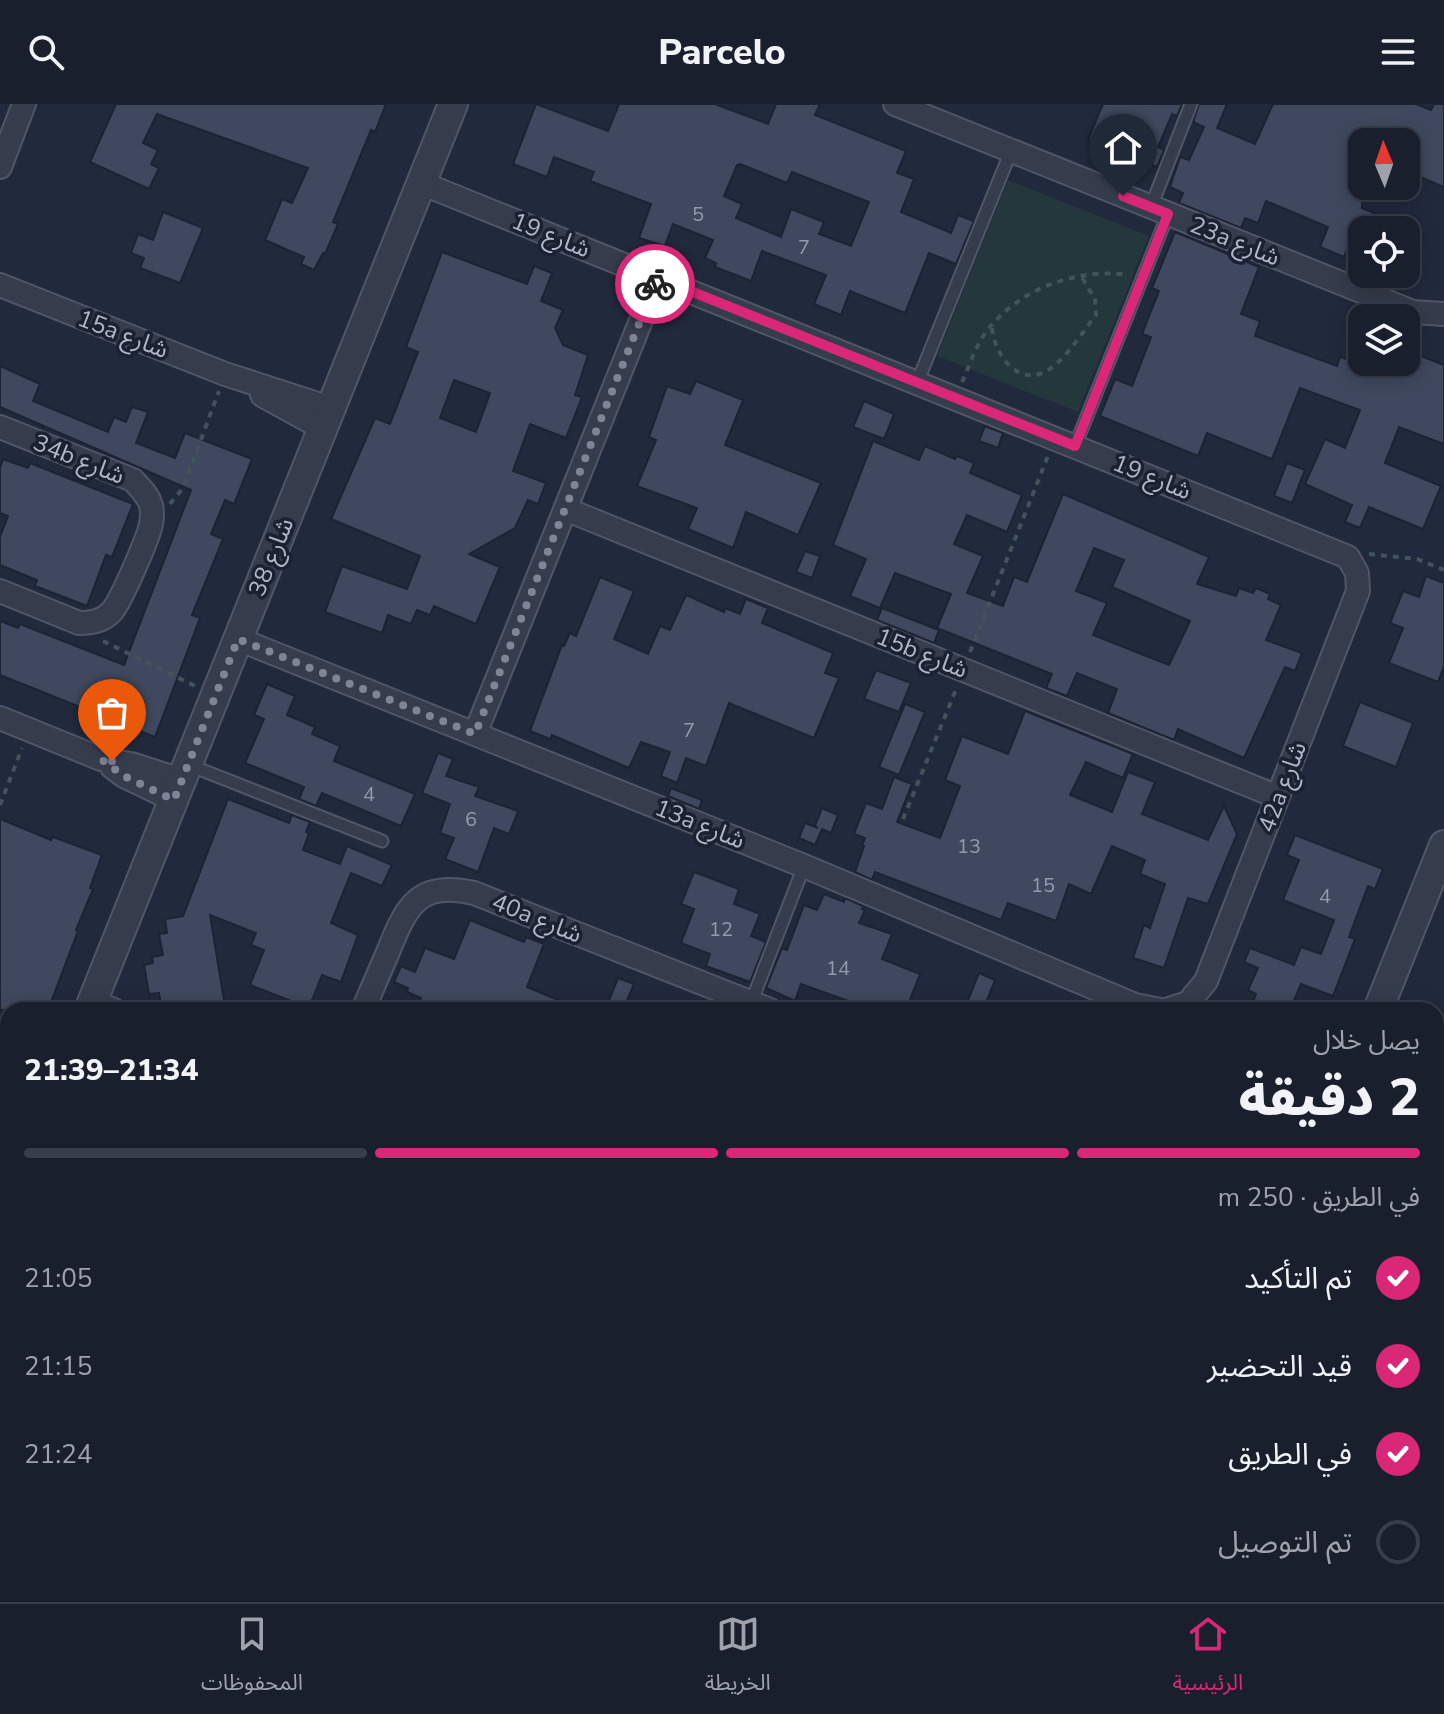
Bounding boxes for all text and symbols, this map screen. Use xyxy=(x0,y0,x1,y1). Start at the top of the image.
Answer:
text: Parcelo xyxy=(658,28,786,77)
icon: search xyxy=(24,30,68,74)
icon: menu xyxy=(1376,30,1420,74)
pin xyxy=(1089,114,1157,196)
icon: home xyxy=(1101,126,1145,170)
north arrow xyxy=(1348,128,1420,200)
map controls xyxy=(1348,128,1420,376)
house number: 5 xyxy=(692,201,704,228)
street label: شارع 19 xyxy=(507,205,595,266)
street label: 23a شارع xyxy=(1185,208,1285,274)
button: locate xyxy=(1348,216,1420,288)
house number: 7 xyxy=(798,234,810,261)
courier xyxy=(615,244,695,324)
icon: bike xyxy=(633,262,677,306)
street label: 15a شارع xyxy=(73,302,173,367)
button: layers xyxy=(1348,304,1420,376)
street label: 34b شارع xyxy=(28,426,129,493)
street label: شارع 19 xyxy=(1108,447,1196,508)
street label: شارع 38 xyxy=(241,513,302,601)
street label: 15b شارع xyxy=(871,620,972,687)
pin xyxy=(78,679,146,761)
icon: bag xyxy=(90,691,134,735)
house number: 7 xyxy=(683,717,695,744)
street label: 42a شارع xyxy=(1250,737,1315,837)
house number: 4 xyxy=(363,781,375,808)
street label: 13a شارع xyxy=(650,791,750,857)
house number: 6 xyxy=(465,806,477,833)
house number: 13 xyxy=(957,833,981,860)
house number: 15 xyxy=(1031,872,1055,899)
house number: 4 xyxy=(1319,883,1331,910)
street label: 40a شارع xyxy=(487,885,587,951)
house number: 12 xyxy=(709,916,733,943)
house number: 14 xyxy=(826,955,850,982)
text: يصل خلال xyxy=(1313,1023,1420,1058)
text: 21:34–21:39 xyxy=(24,1050,199,1091)
text: 2 دقيقة xyxy=(1239,1062,1420,1133)
text: في الطريق · 250 m xyxy=(1218,1180,1420,1215)
icon: check xyxy=(1376,1256,1420,1300)
text: تم التأكيد xyxy=(1244,1258,1352,1299)
text: 21:05 xyxy=(24,1261,92,1296)
icon: check xyxy=(1376,1344,1420,1388)
text: قيد التحضير xyxy=(1207,1346,1352,1387)
text: 21:15 xyxy=(24,1349,92,1384)
icon: check xyxy=(1376,1432,1420,1476)
text: في الطريق xyxy=(1228,1434,1352,1475)
text: 21:24 xyxy=(24,1437,92,1472)
text: تم التوصيل xyxy=(1218,1522,1352,1563)
tab: المحفوظات xyxy=(201,1612,303,1706)
tab: الخريطة xyxy=(705,1612,771,1706)
tab: الرئيسية xyxy=(1172,1612,1243,1706)

